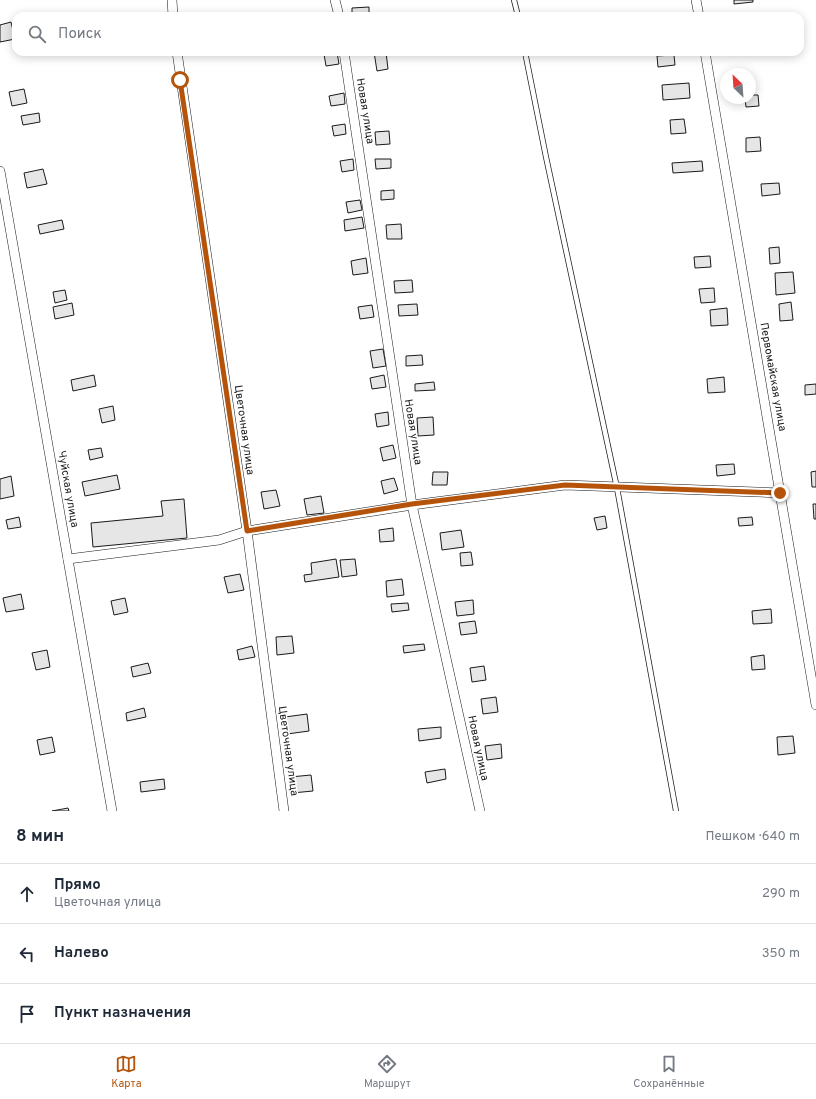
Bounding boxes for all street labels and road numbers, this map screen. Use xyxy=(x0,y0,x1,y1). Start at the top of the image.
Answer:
street label: Новая улица xyxy=(353,77,377,145)
street label: Первомайская улица xyxy=(757,322,789,433)
street label: Цветочная улица xyxy=(231,384,257,476)
street label: Новая улица xyxy=(401,398,425,466)
street label: Чуйская улица xyxy=(54,449,82,529)
street label: Цветочная улица xyxy=(275,705,301,797)
street label: Новая улица xyxy=(464,714,492,782)

